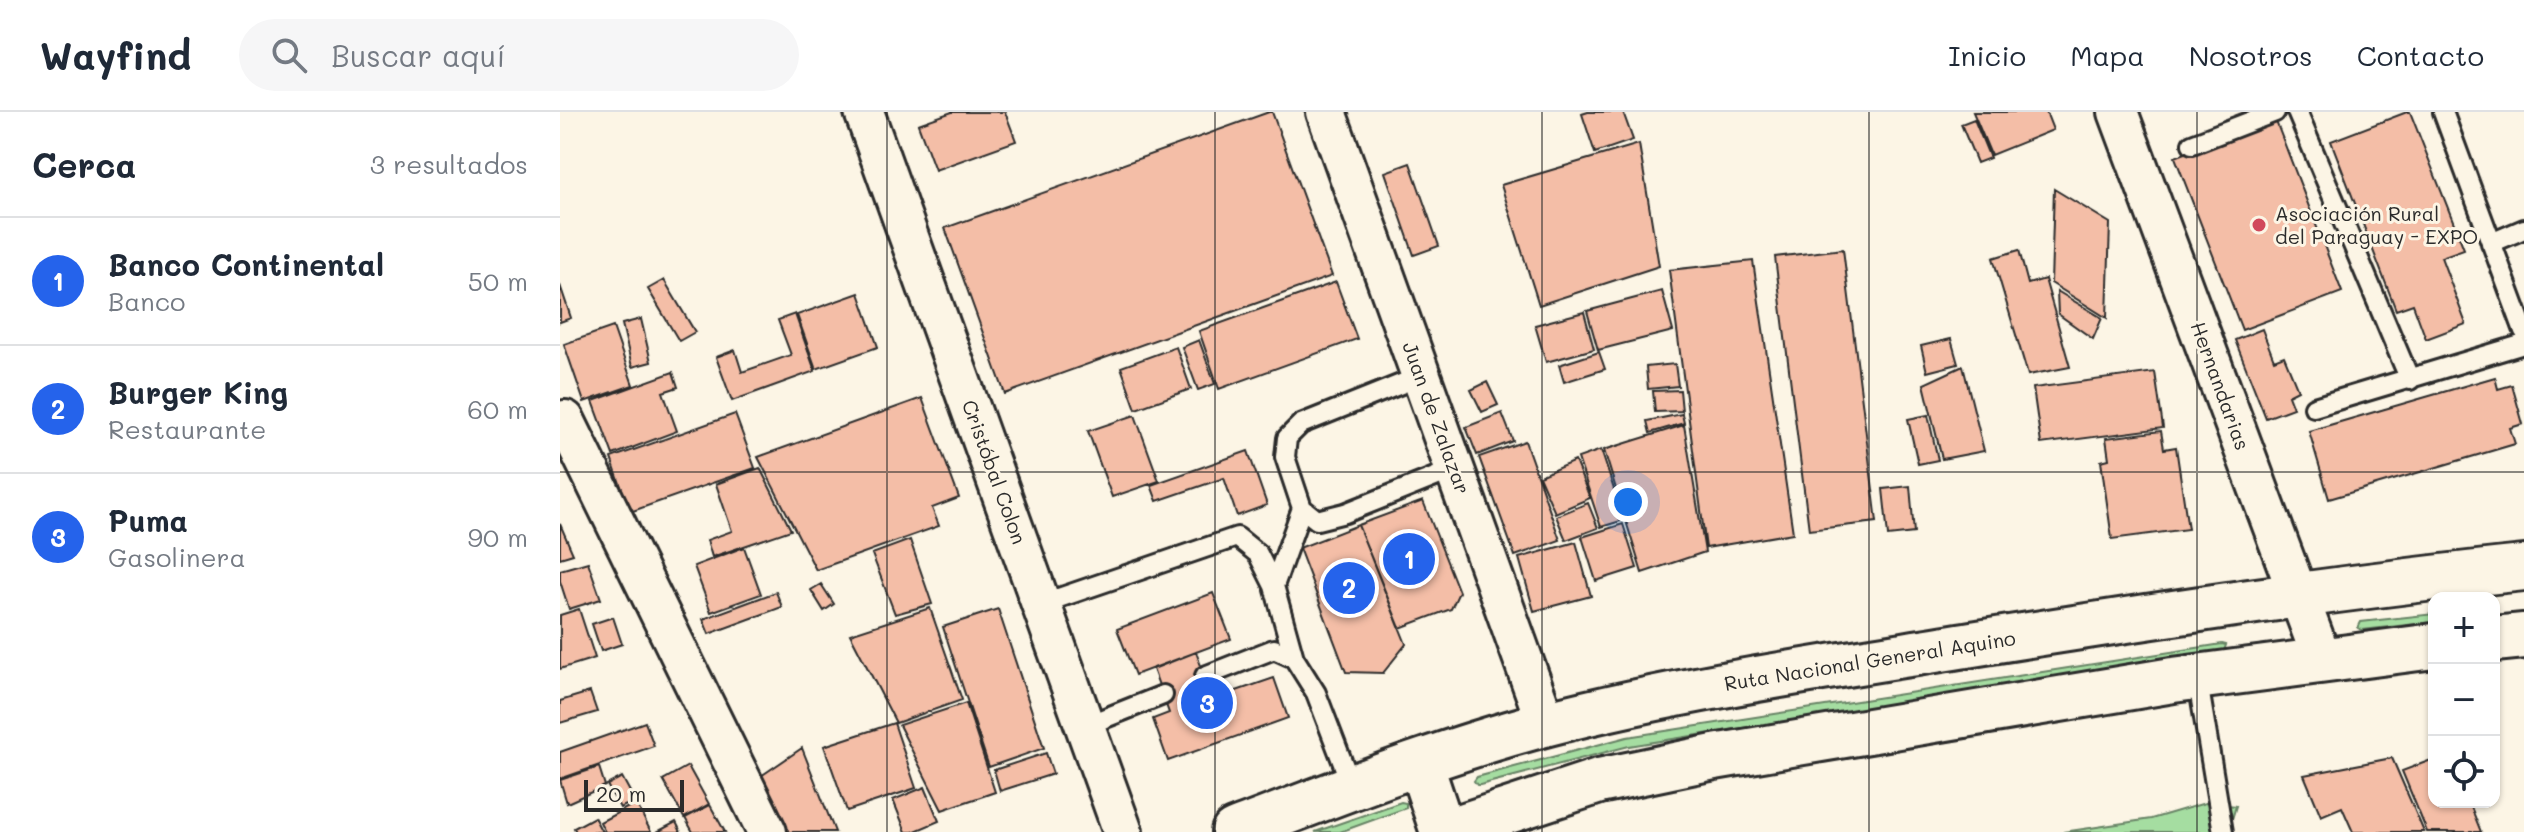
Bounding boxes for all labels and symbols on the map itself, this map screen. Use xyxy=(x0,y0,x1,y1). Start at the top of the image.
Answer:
place label: Asociación Rural del Paraguay - EXPO xyxy=(2275,200,2478,249)
marker: Asociación Rural del Paraguay - EXPO xyxy=(2250,216,2268,234)
street label: Hernandarias xyxy=(2186,318,2256,453)
street label: Juan de Zalazar xyxy=(1397,338,1477,497)
street label: Cristóbal Colon xyxy=(957,396,1033,547)
your location xyxy=(1608,482,1648,522)
pin: 1 xyxy=(1383,529,1435,589)
pin: 2 xyxy=(1323,558,1375,618)
street label: Ruta Nacional General Aquino xyxy=(1722,624,2017,696)
pin: 3 xyxy=(1181,673,1233,733)
scale bar xyxy=(584,776,684,812)

